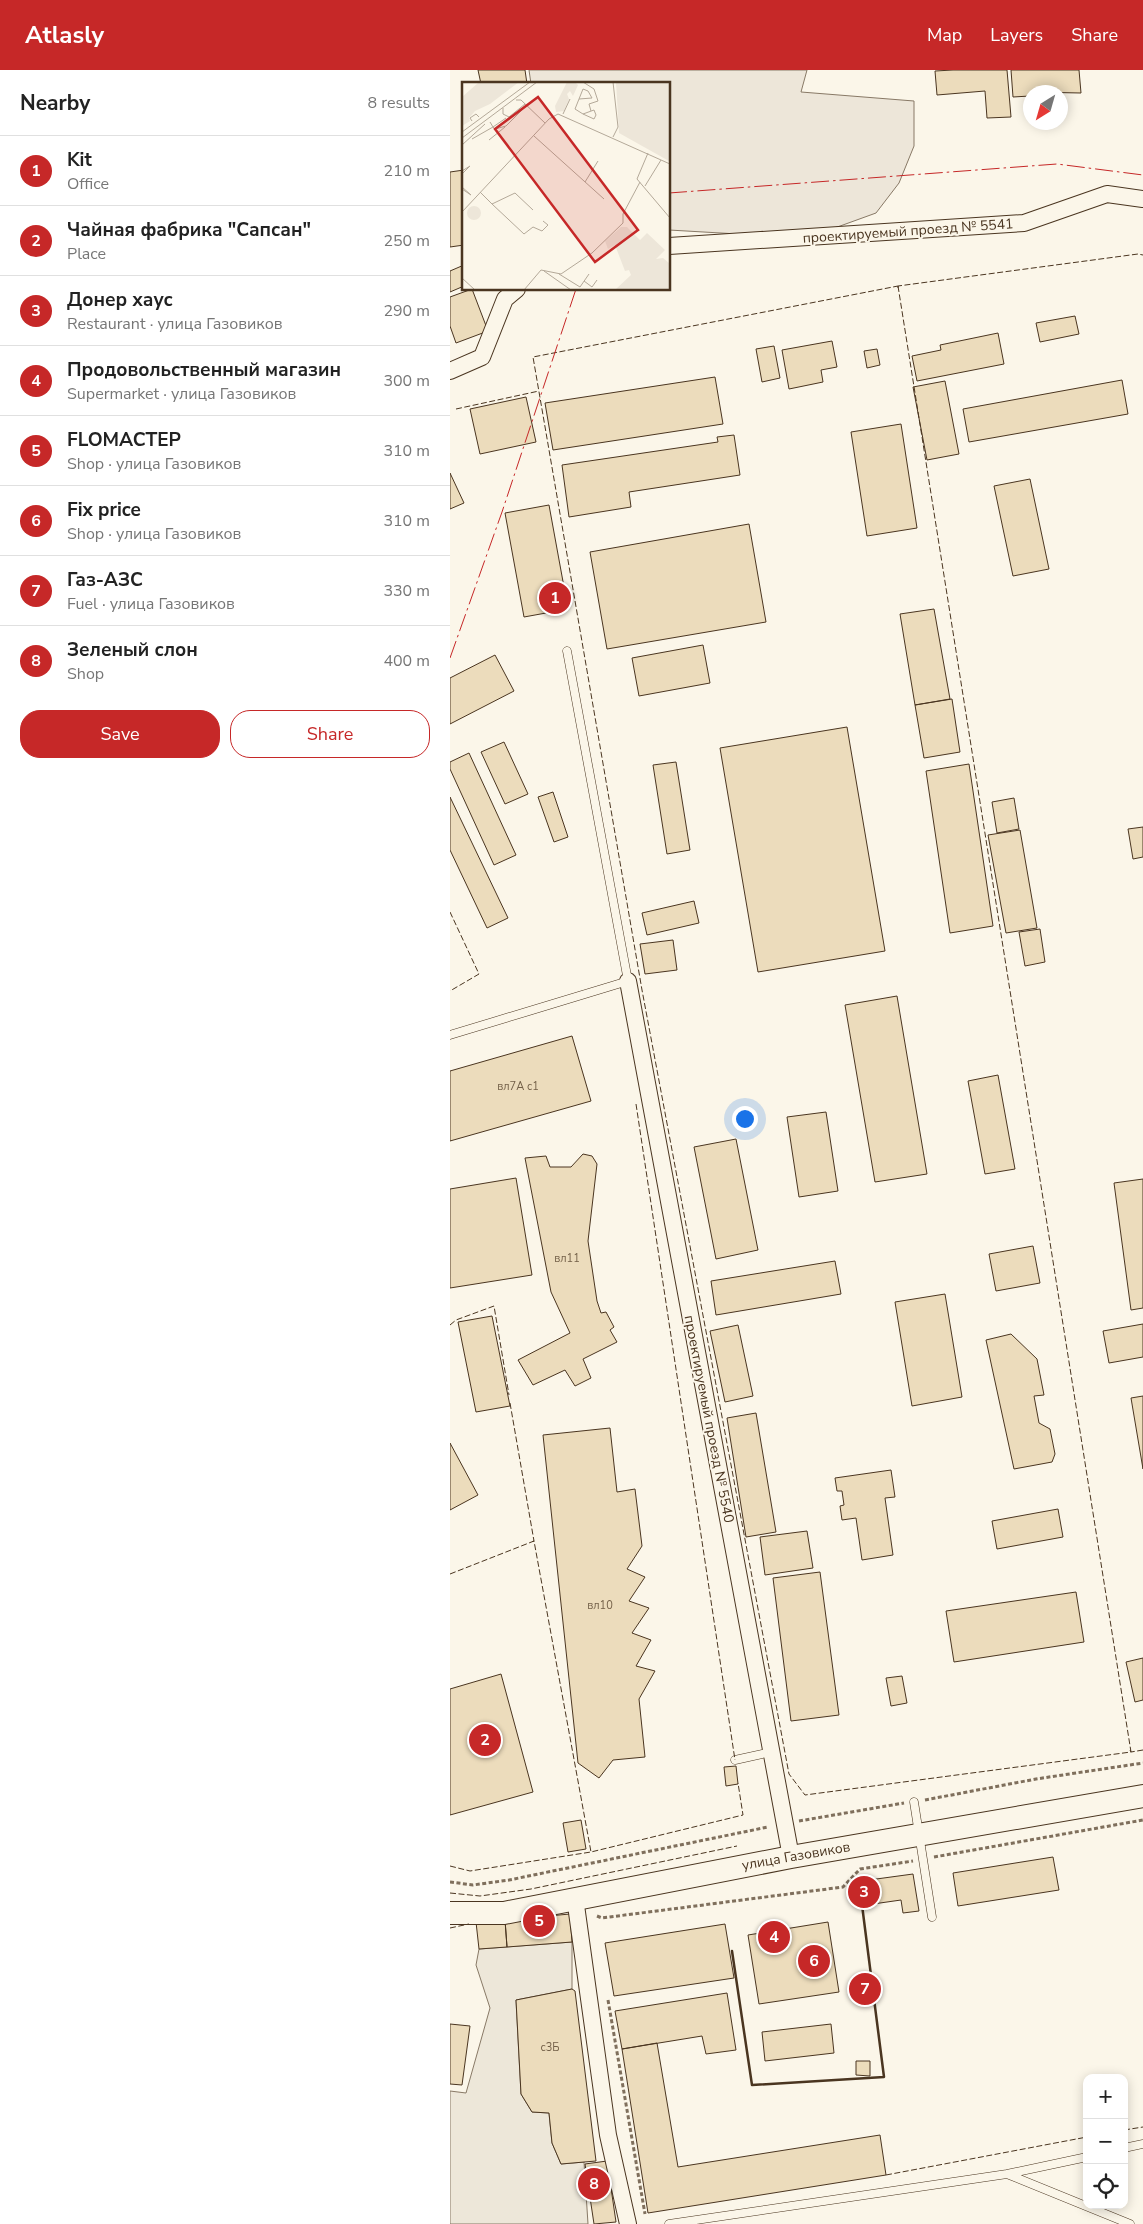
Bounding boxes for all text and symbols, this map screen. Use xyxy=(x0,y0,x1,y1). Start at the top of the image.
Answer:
text: Atlasly xyxy=(25,19,104,51)
text: Map xyxy=(927,23,962,47)
text: Layers xyxy=(990,23,1043,47)
text: Share xyxy=(1071,23,1118,47)
inset map xyxy=(462,82,670,290)
north arrow xyxy=(1023,85,1068,130)
text: Nearby xyxy=(20,89,90,117)
text: 8 results xyxy=(368,92,430,114)
text: Kit xyxy=(67,147,92,173)
text: 1 xyxy=(31,160,41,182)
text: 210 m xyxy=(383,160,430,182)
text: Office xyxy=(67,173,109,195)
street label: проектируемый проезд № 5541 xyxy=(802,214,1014,248)
text: Чайная фабрика "Сапсан" xyxy=(67,217,311,243)
text: 2 xyxy=(31,230,41,252)
text: 250 m xyxy=(383,230,430,252)
text: Place xyxy=(67,243,106,265)
text: Донер хаус xyxy=(67,287,173,313)
text: 3 xyxy=(31,300,41,322)
text: 290 m xyxy=(383,300,430,322)
text: Restaurant · улица Газовиков xyxy=(67,313,283,335)
text: Продовольственный магазин xyxy=(67,357,341,383)
text: 4 xyxy=(31,370,41,392)
text: 300 m xyxy=(383,370,430,392)
text: Supermarket · улица Газовиков xyxy=(67,383,296,405)
text: FLOМАСТЕР xyxy=(67,427,181,453)
text: 5 xyxy=(31,440,41,462)
text: 310 m xyxy=(383,440,430,462)
text: Shop · улица Газовиков xyxy=(67,453,241,475)
text: Fix price xyxy=(67,497,141,523)
text: 6 xyxy=(31,510,41,532)
text: 310 m xyxy=(383,510,430,532)
text: Shop · улица Газовиков xyxy=(67,523,241,545)
text: Газ-АЗС xyxy=(67,567,143,593)
pin: 1 xyxy=(539,579,571,617)
text: 7 xyxy=(31,580,41,602)
text: 330 m xyxy=(383,580,430,602)
text: Fuel · улица Газовиков xyxy=(67,593,235,615)
text: Зеленый слон xyxy=(67,637,198,663)
text: 8 xyxy=(31,650,41,672)
text: 400 m xyxy=(383,650,430,672)
text: Shop xyxy=(67,663,104,685)
button: Save xyxy=(20,710,220,758)
button: Share xyxy=(230,710,430,758)
house number: вл7А с1 xyxy=(497,1079,539,1094)
your location xyxy=(732,1106,758,1132)
house number: вл11 xyxy=(554,1251,580,1266)
street label: проектируемый проезд № 5540 xyxy=(680,1313,738,1525)
house number: вл10 xyxy=(587,1598,613,1613)
pin: 2 xyxy=(469,1721,501,1759)
street label: улица Газовиков xyxy=(740,1837,852,1875)
pin: 3 xyxy=(848,1873,880,1911)
pin: 5 xyxy=(523,1902,555,1940)
pin: 4 xyxy=(758,1918,790,1956)
pin: 6 xyxy=(798,1942,830,1980)
pin: 7 xyxy=(849,1970,881,2008)
house number: с3Б xyxy=(540,2040,560,2055)
map controls xyxy=(1083,2074,1128,2209)
button: + xyxy=(1083,2074,1128,2119)
button: − xyxy=(1083,2119,1128,2164)
button: locate xyxy=(1083,2164,1128,2209)
pin: 8 xyxy=(578,2165,610,2203)

